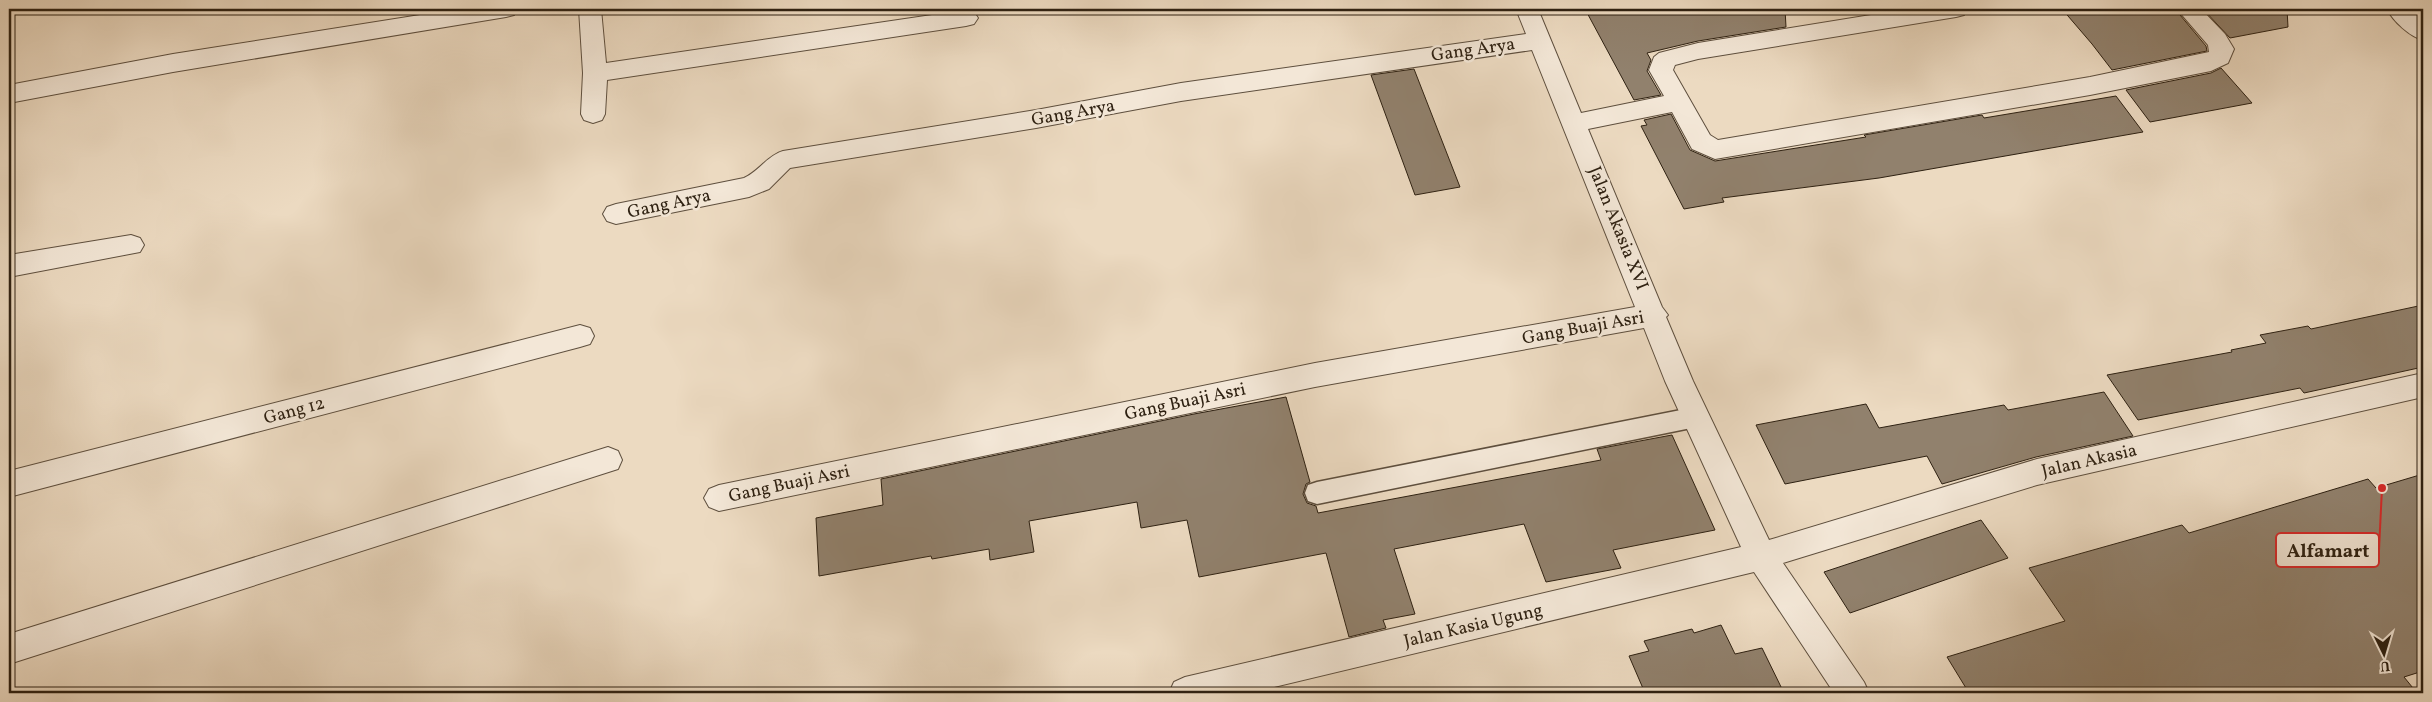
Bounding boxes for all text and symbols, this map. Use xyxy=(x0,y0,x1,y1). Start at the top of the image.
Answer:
street label: Gang Arya xyxy=(1430,32,1517,69)
street label: Gang Arya xyxy=(1029,94,1117,133)
street label: Jalan Akasia XVI xyxy=(1581,163,1654,294)
street label: Gang Arya xyxy=(625,183,713,225)
street label: Gang Buaji Asri xyxy=(1520,305,1646,352)
street label: Gang Buaji Asri xyxy=(1122,377,1248,428)
street label: Gang 12 xyxy=(261,391,328,432)
street label: Jalan Akasia xyxy=(2039,438,2139,485)
street label: Gang Buaji Asri xyxy=(726,459,852,510)
callout: Alfamart xyxy=(2276,533,2379,567)
text: Alfamart xyxy=(2287,539,2369,565)
street label: Jalan Kasia Ugung xyxy=(1401,598,1545,655)
north arrow xyxy=(2360,630,2410,680)
text: U xyxy=(2379,656,2391,675)

